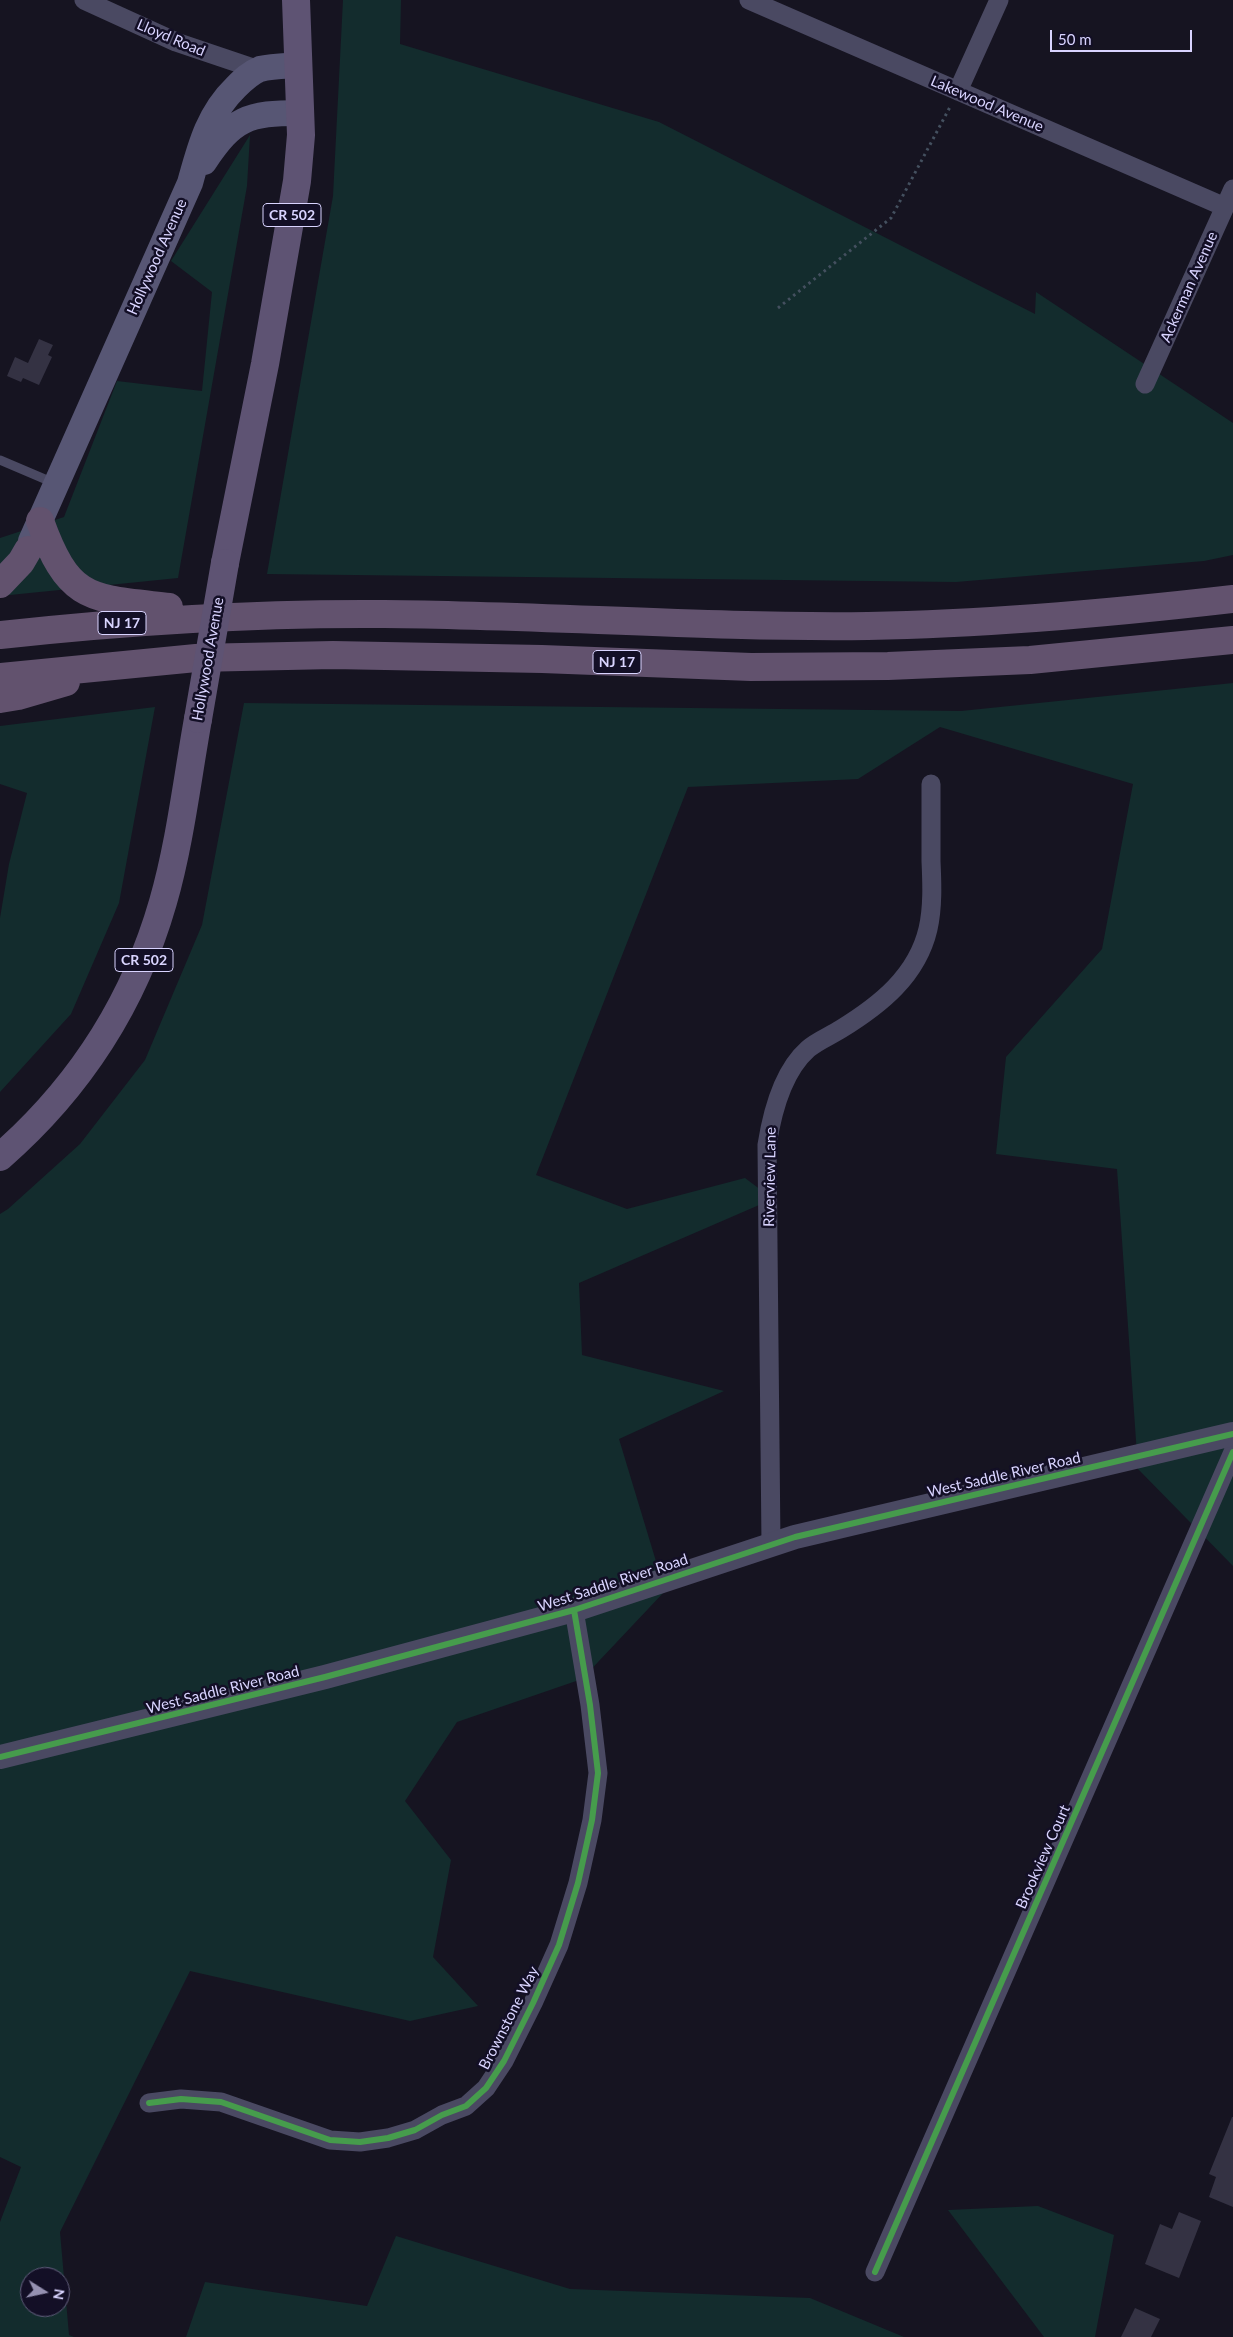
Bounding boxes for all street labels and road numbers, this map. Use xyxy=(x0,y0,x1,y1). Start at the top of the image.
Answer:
street label: Lloyd Road xyxy=(134,16,208,60)
street label: Lakewood Avenue xyxy=(928,72,1046,136)
street label: Hollywood Avenue xyxy=(123,196,191,318)
road number: CR 502 xyxy=(263,204,321,226)
street label: Ackerman Avenue xyxy=(1157,229,1221,345)
street label: Hollywood Avenue xyxy=(188,596,228,722)
road number: NJ 17 xyxy=(98,612,146,634)
road number: NJ 17 xyxy=(593,650,641,674)
road number: CR 502 xyxy=(115,948,173,972)
street label: Riverview Lane xyxy=(760,1127,780,1227)
street label: West Saddle River Road xyxy=(926,1449,1082,1501)
street label: West Saddle River Road xyxy=(536,1550,690,1616)
street label: West Saddle River Road xyxy=(145,1662,301,1718)
street label: Brookview Court xyxy=(1012,1802,1074,1912)
street label: Brownstone Way xyxy=(475,1963,543,2073)

